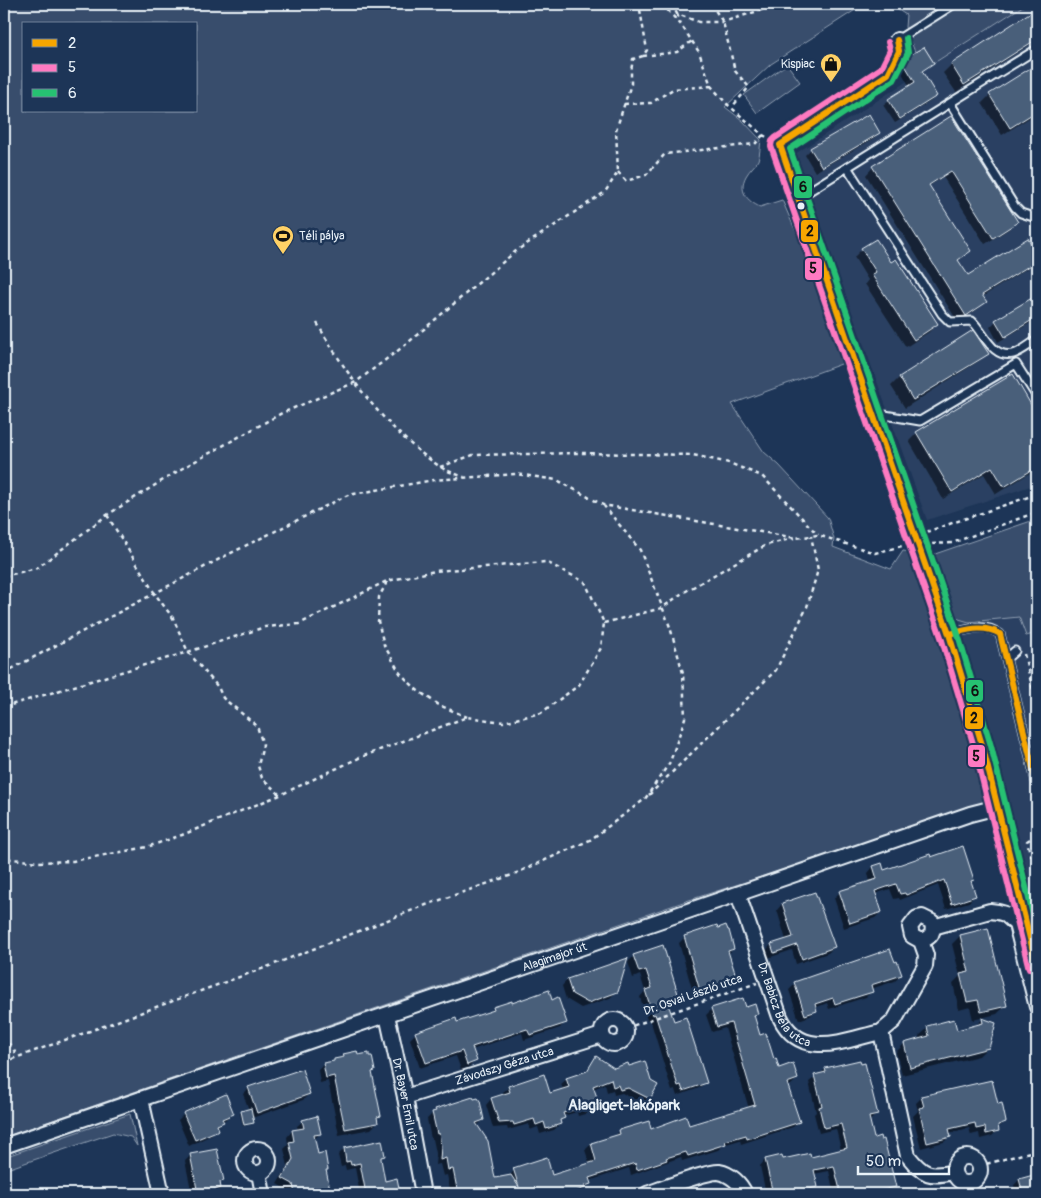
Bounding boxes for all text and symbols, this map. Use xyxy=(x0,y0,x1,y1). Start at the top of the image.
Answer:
legend xyxy=(22,22,198,112)
text: 2 xyxy=(68,34,76,53)
shop icon: Kispiac xyxy=(819,52,843,83)
place label: Kispiac xyxy=(781,57,815,72)
text: 5 xyxy=(68,58,76,77)
text: 6 xyxy=(68,84,77,103)
line badge: 6 xyxy=(793,175,813,199)
text: 6 xyxy=(799,179,807,196)
unlabelled marker xyxy=(796,201,806,211)
line badge: 2 xyxy=(800,219,819,243)
text: 2 xyxy=(806,223,814,240)
sports icon: Téli pálya xyxy=(271,224,295,255)
place label: Téli pálya xyxy=(299,229,345,244)
line badge: 5 xyxy=(804,257,823,281)
text: 5 xyxy=(809,260,817,277)
line badge: 6 xyxy=(965,679,984,703)
text: 6 xyxy=(971,683,979,700)
line badge: 2 xyxy=(964,706,984,730)
text: 2 xyxy=(970,710,978,727)
line badge: 5 xyxy=(967,744,986,768)
text: 5 xyxy=(972,748,980,765)
street label: Alagimajor út xyxy=(520,939,589,975)
street label: Dr. Babicz Béla utca xyxy=(754,960,813,1050)
street label: Dr. Osvai László utca xyxy=(642,971,745,1019)
street label: Závodszy Géza utca xyxy=(453,1043,556,1088)
street label: Dr. Bayer Emil utca xyxy=(389,1057,422,1152)
district label: Alagliget-lakópark xyxy=(568,1096,681,1115)
scale bar xyxy=(858,1143,950,1175)
text: 50 m xyxy=(866,1152,901,1171)

